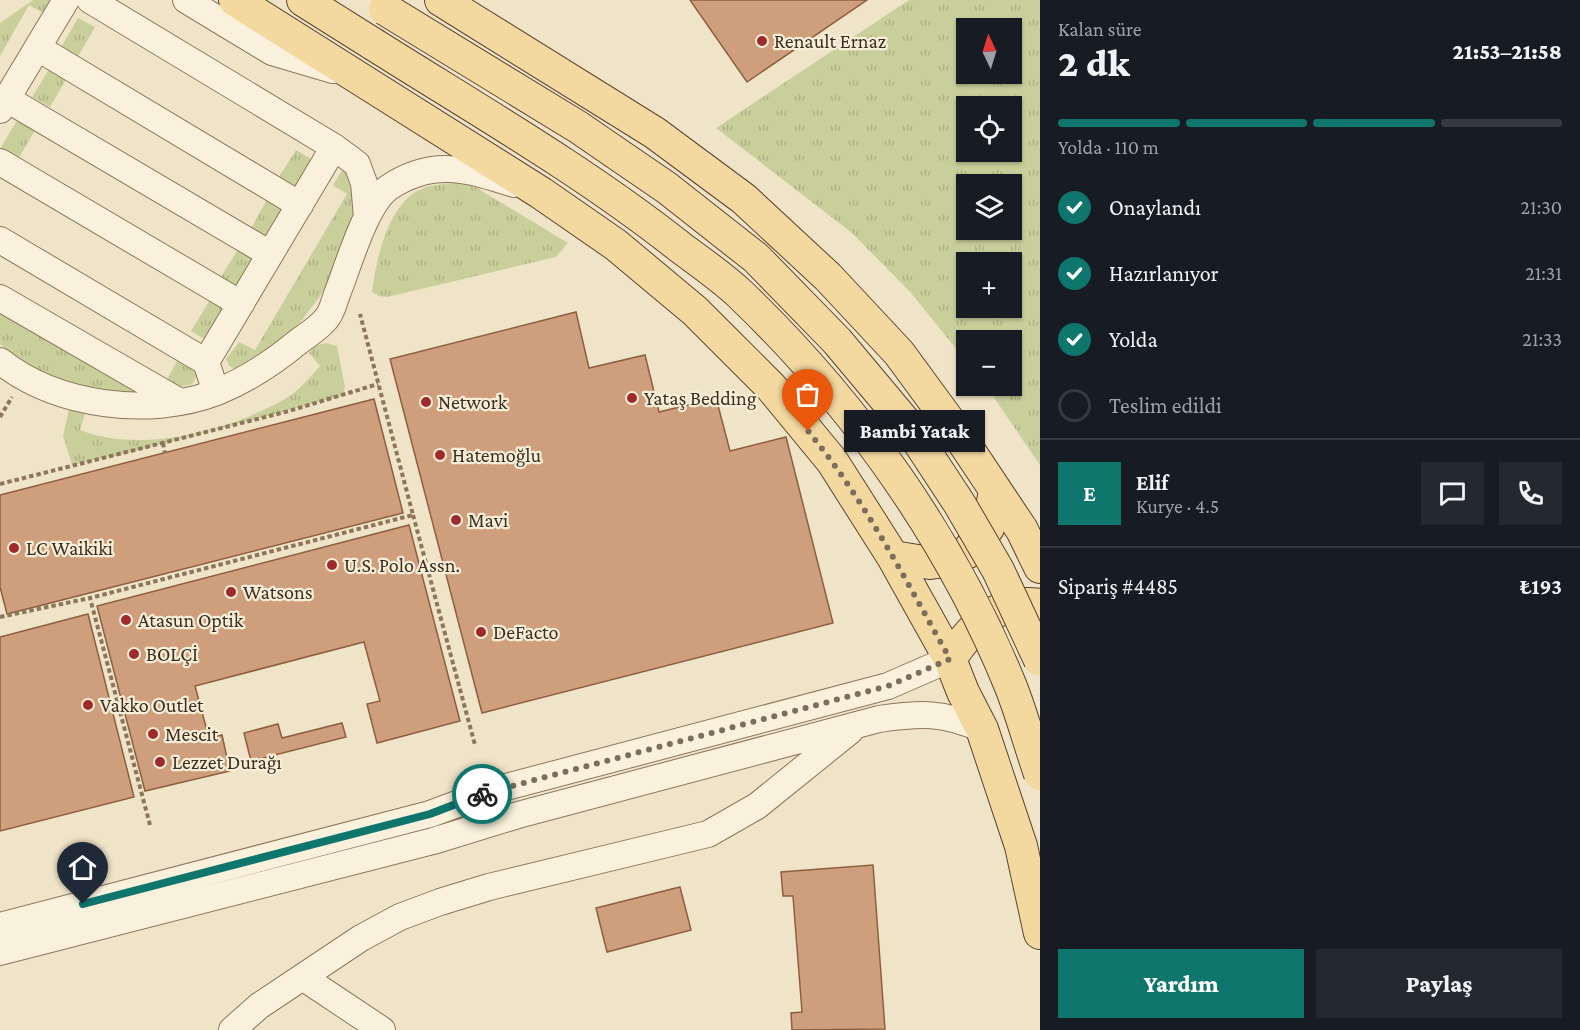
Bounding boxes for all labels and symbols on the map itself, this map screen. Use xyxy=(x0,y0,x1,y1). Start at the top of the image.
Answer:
north arrow xyxy=(956,18,1022,84)
place label: Renault Ernaz xyxy=(774,30,886,52)
marker: Renault Ernaz xyxy=(755,34,769,48)
pin xyxy=(782,369,833,431)
place label: Yataş Bedding xyxy=(644,387,757,410)
place label: Network xyxy=(438,391,508,413)
marker: Yataş Bedding xyxy=(625,391,639,405)
marker: Network xyxy=(419,395,433,409)
callout: Bambi Yatak xyxy=(844,410,985,452)
place label: Hatemoğlu xyxy=(452,444,542,467)
marker: Hatemoğlu xyxy=(433,448,447,462)
place label: Mavi xyxy=(468,509,508,531)
marker: Mavi xyxy=(449,513,463,527)
place label: LC Waikiki xyxy=(26,537,113,559)
marker: LC Waikiki xyxy=(7,541,21,555)
place label: U.S. Polo Assn. xyxy=(344,554,460,576)
marker: U.S. Polo Assn. xyxy=(325,558,339,572)
place label: Watsons xyxy=(243,581,313,603)
marker: Watsons xyxy=(224,585,238,599)
place label: Atasun Optik xyxy=(138,609,244,632)
marker: Atasun Optik xyxy=(119,613,133,627)
place label: DeFacto xyxy=(493,621,559,643)
marker: DeFacto xyxy=(474,625,488,639)
place label: BOLÇİ xyxy=(146,643,198,666)
marker: BOLÇİ xyxy=(127,647,141,661)
place label: Vakko Outlet xyxy=(100,694,204,716)
marker: Vakko Outlet xyxy=(81,698,95,712)
place label: Mescit xyxy=(165,723,219,745)
marker: Mescit xyxy=(146,727,160,741)
place label: Lezzet Durağı xyxy=(172,751,282,774)
marker: Lezzet Durağı xyxy=(153,755,167,769)
courier xyxy=(452,764,512,824)
pin xyxy=(57,842,108,904)

